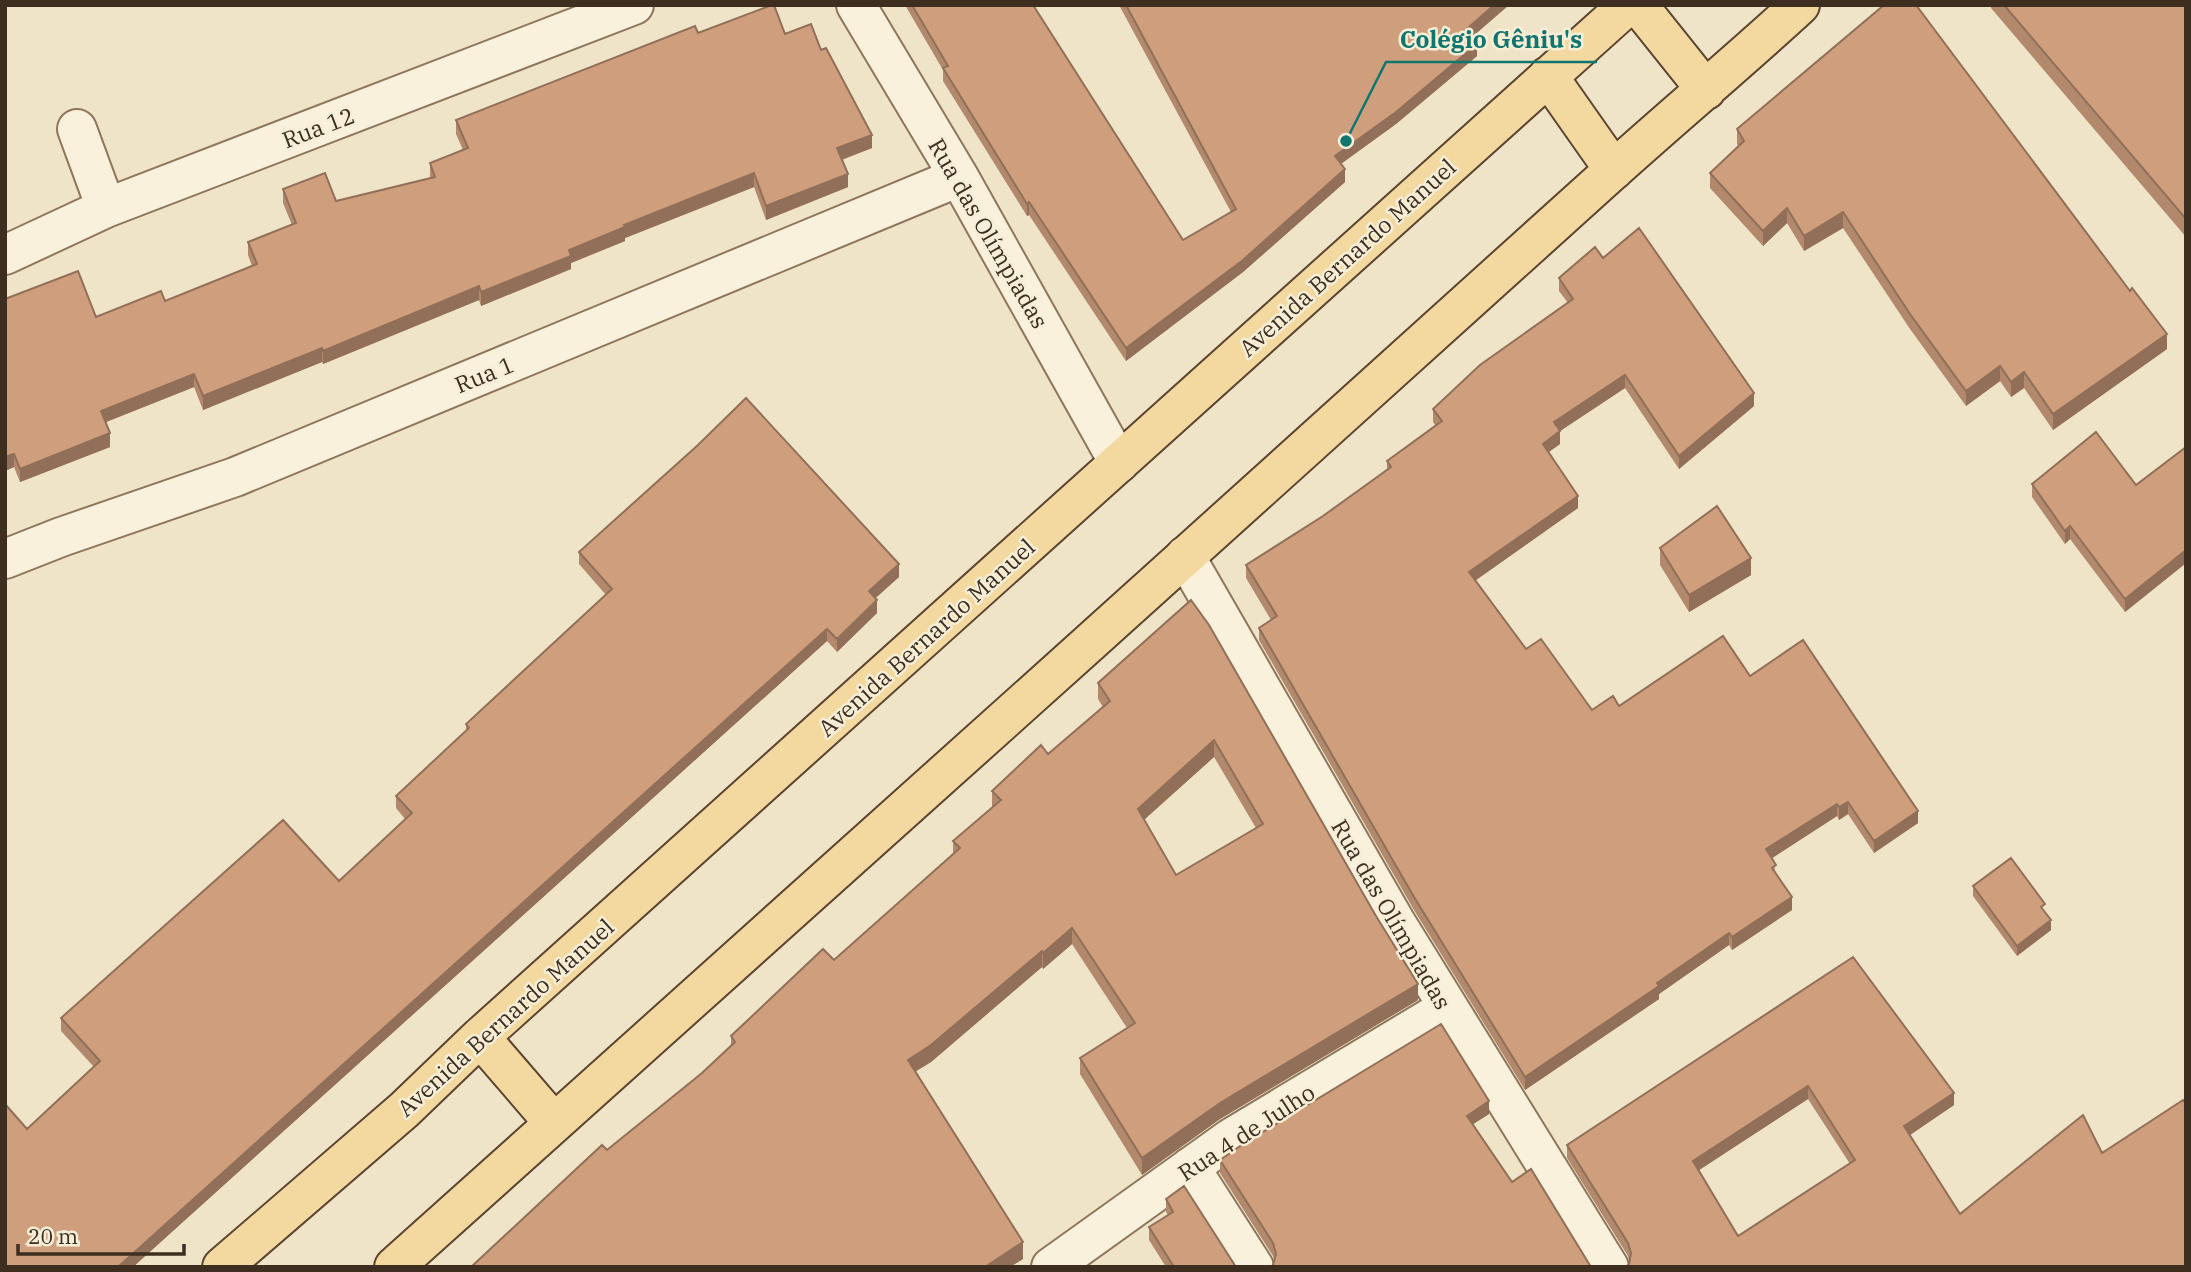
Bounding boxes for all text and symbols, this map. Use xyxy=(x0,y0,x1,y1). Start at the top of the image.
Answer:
callout: Colégio Gêniu's xyxy=(1386,17,1597,62)
text: Colégio Gêniu's xyxy=(1400,23,1582,55)
street label: Rua 12 xyxy=(278,100,358,154)
street label: Rua das Olímpiadas xyxy=(922,132,1056,334)
street label: Avenida Bernardo Manuel xyxy=(1232,151,1462,362)
street label: Rua 1 xyxy=(450,349,518,399)
street label: Avenida Bernardo Manuel xyxy=(811,531,1041,742)
street label: Rua das Olímpiadas xyxy=(1325,813,1459,1015)
street label: Avenida Bernardo Manuel xyxy=(390,911,620,1122)
street label: Rua 4 de Julho xyxy=(1172,1077,1320,1187)
scale bar xyxy=(18,1212,184,1256)
text: 20 m xyxy=(28,1222,78,1250)

